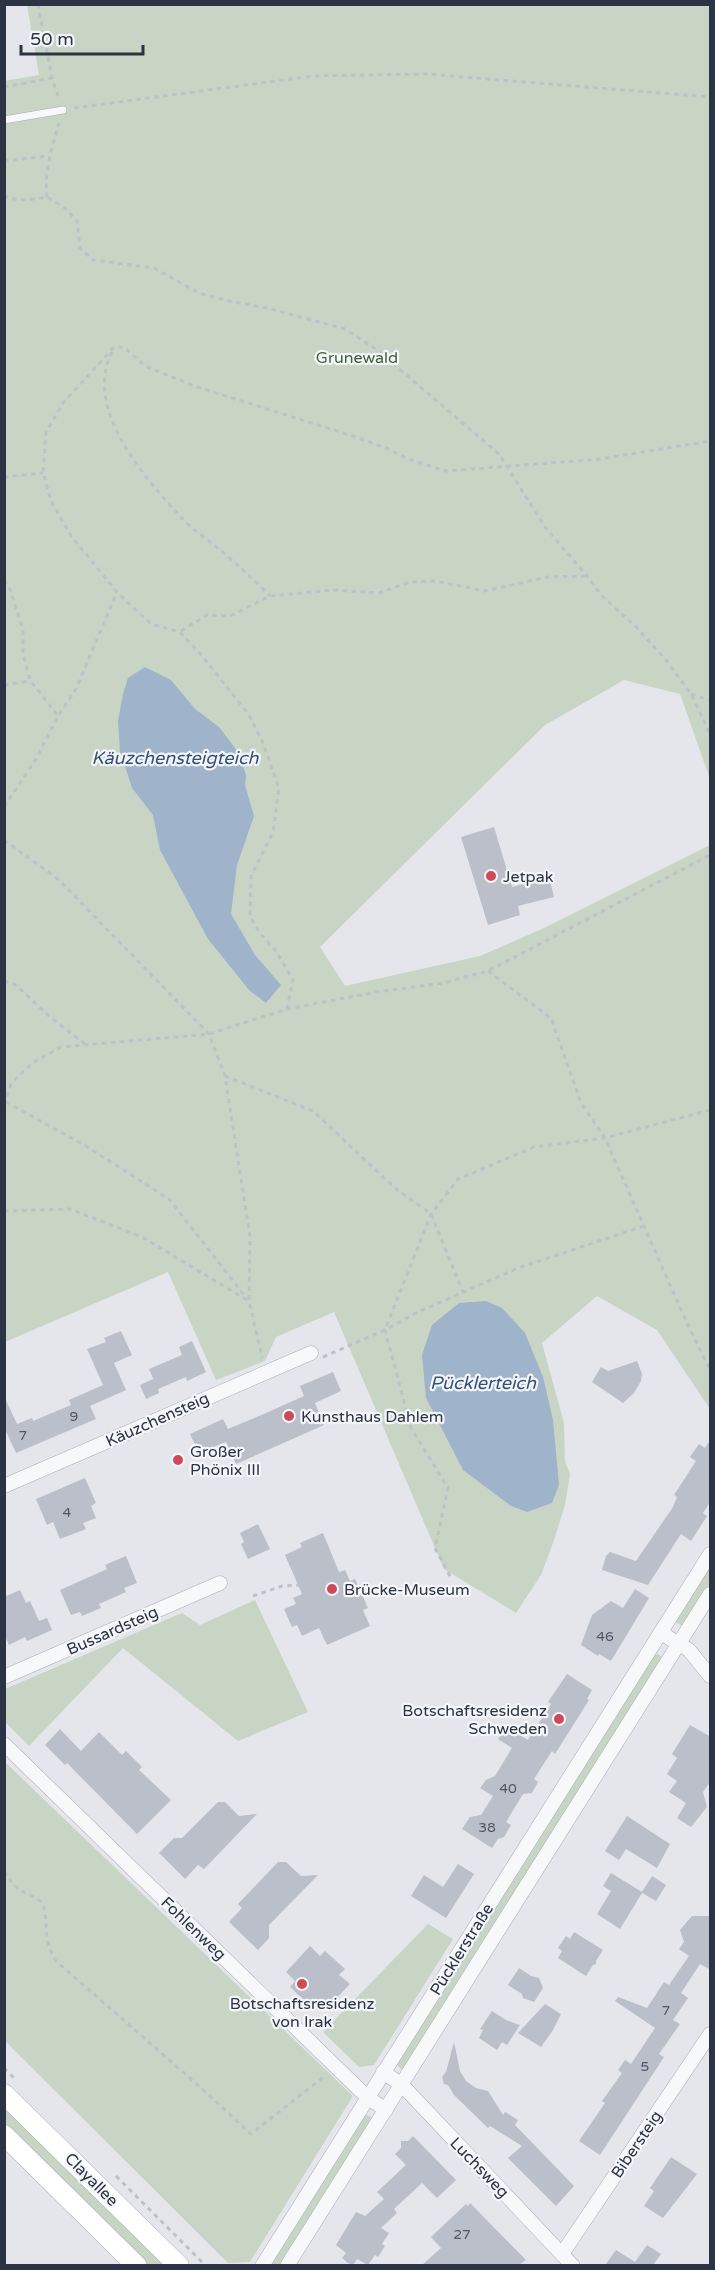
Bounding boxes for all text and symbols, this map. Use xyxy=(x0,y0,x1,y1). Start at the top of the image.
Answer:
scale bar xyxy=(21,18,142,56)
text: 50 m xyxy=(30,28,74,50)
park label: Grunewald xyxy=(316,348,398,368)
water label: Käuzchensteigteich xyxy=(91,747,260,769)
place label: Jetpak xyxy=(503,867,554,887)
marker: Jetpak xyxy=(484,869,498,883)
water label: Pücklerteich xyxy=(430,1372,537,1394)
street label: Käuzchensteig xyxy=(103,1388,212,1452)
place label: Kunsthaus Dahlem xyxy=(301,1407,444,1427)
house number: 9 xyxy=(70,1408,78,1425)
marker: Kunsthaus Dahlem xyxy=(282,1409,296,1423)
house number: 7 xyxy=(19,1427,27,1444)
place label: Großer Phönix III xyxy=(190,1442,260,1480)
marker: Großer Phönix III xyxy=(171,1453,185,1467)
house number: 4 xyxy=(63,1504,72,1521)
place label: Brücke-Museum xyxy=(344,1580,470,1600)
marker: Brücke-Museum xyxy=(325,1582,339,1596)
street label: Bussardsteig xyxy=(64,1602,161,1660)
house number: 46 xyxy=(596,1628,614,1645)
place label: Botschaftsresidenz Schweden xyxy=(402,1701,547,1739)
marker: Botschaftsresidenz Schweden xyxy=(552,1712,566,1726)
house number: 40 xyxy=(499,1780,517,1797)
house number: 38 xyxy=(478,1819,496,1836)
street label: Fohlenweg xyxy=(157,1893,230,1965)
street label: Pücklerstraße xyxy=(426,1900,498,1999)
marker: Botschaftsresidenz von Irak xyxy=(295,1977,309,1991)
place label: Botschaftsresidenz von Irak xyxy=(230,1994,374,2032)
house number: 7 xyxy=(662,2002,670,2019)
house number: 5 xyxy=(641,2058,649,2075)
street label: Bibersteig xyxy=(607,2107,667,2182)
street label: Luchsweg xyxy=(445,2133,513,2202)
street label: Clayallee xyxy=(60,2149,122,2211)
house number: 27 xyxy=(453,2226,471,2243)

